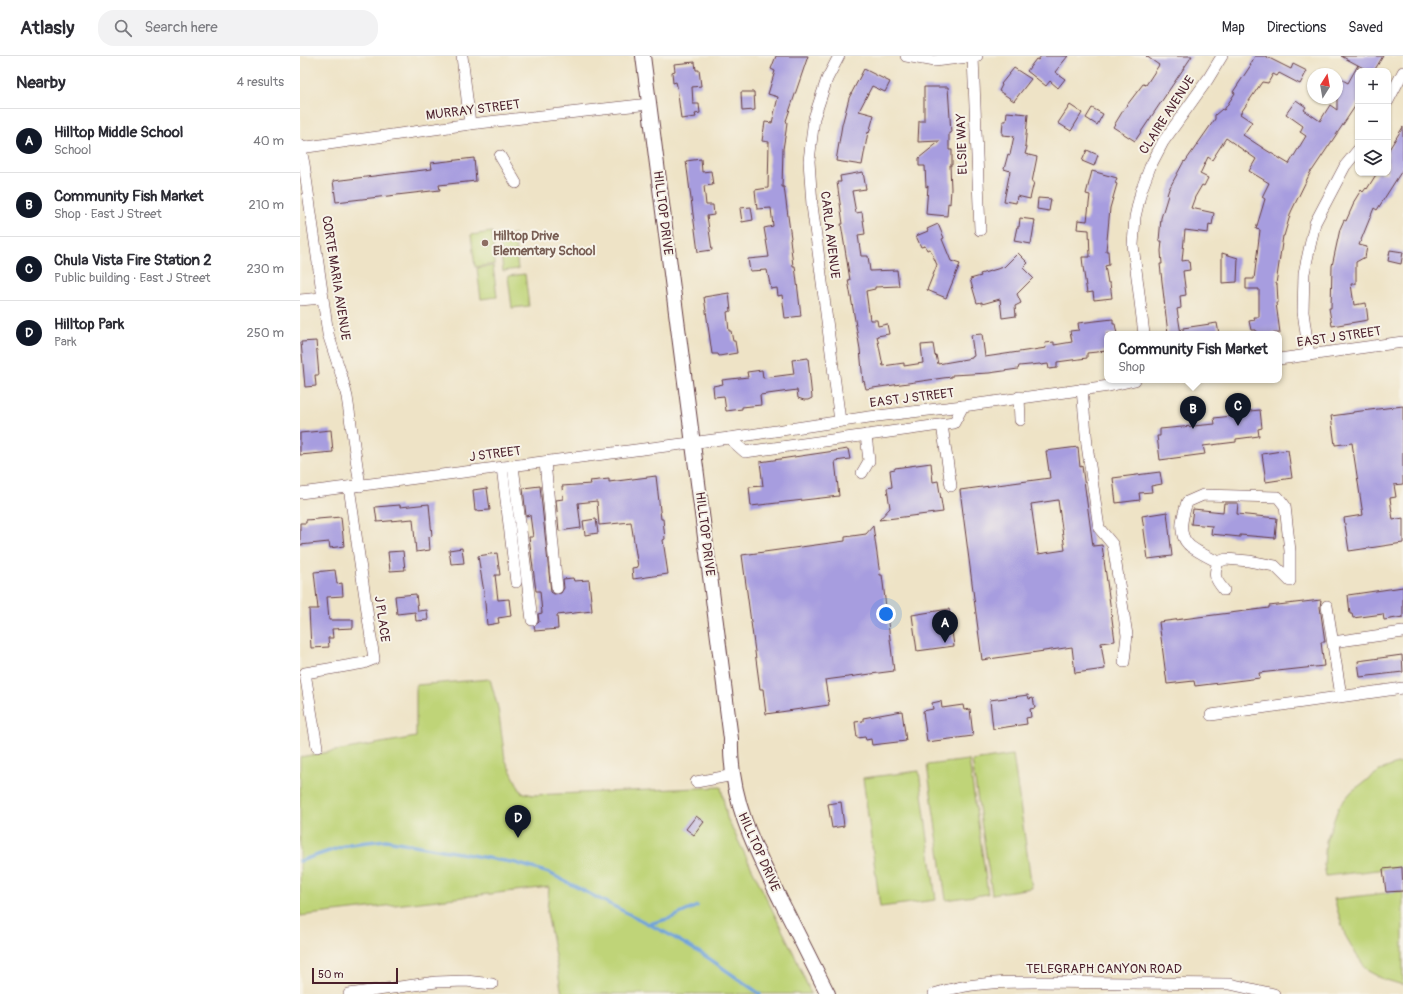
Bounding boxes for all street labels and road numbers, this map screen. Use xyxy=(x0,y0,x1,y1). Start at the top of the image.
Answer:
street label: CLAIRE AVENUE xyxy=(1136,73,1198,157)
street label: MURRAY STREET xyxy=(425,96,521,124)
street label: ELSIE WAY xyxy=(953,113,971,175)
street label: HILLTOP DRIVE xyxy=(650,170,676,256)
street label: CARLA AVENUE xyxy=(817,190,843,280)
street label: CORTE MARIA AVENUE xyxy=(318,215,354,342)
street label: EAST J STREET xyxy=(1296,323,1382,351)
street label: EAST J STREET xyxy=(869,385,955,411)
street label: J STREET xyxy=(468,443,522,465)
street label: HILLTOP DRIVE xyxy=(692,491,718,577)
street label: J PLACE xyxy=(371,595,393,644)
street label: HILLTOP DRIVE xyxy=(734,810,784,894)
street label: TELEGRAPH CANYON ROAD xyxy=(1026,961,1182,977)

